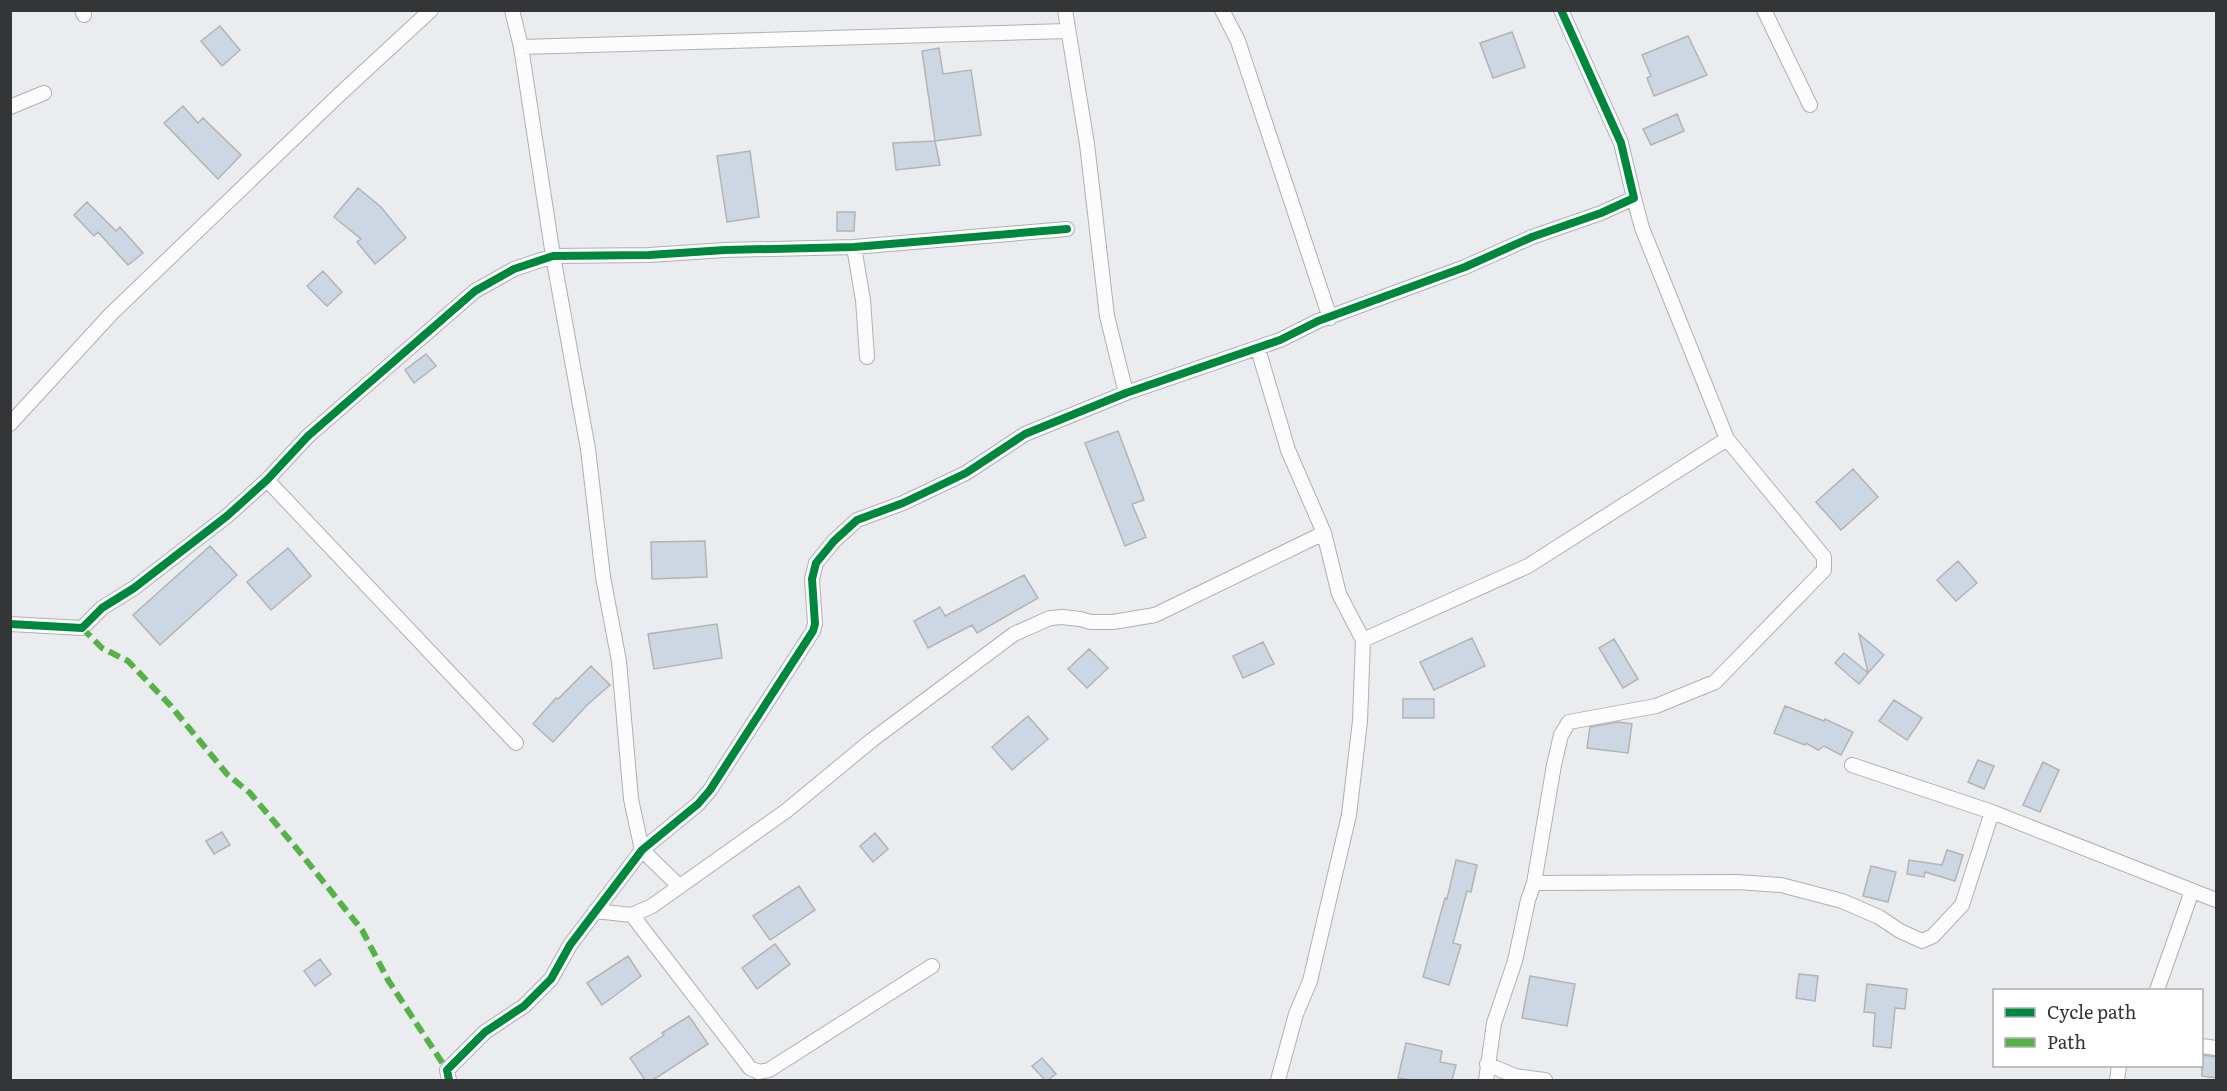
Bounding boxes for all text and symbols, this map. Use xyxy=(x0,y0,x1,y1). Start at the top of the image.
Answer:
legend xyxy=(1993,989,2203,1067)
text: Cycle path xyxy=(2047,998,2136,1025)
text: Path xyxy=(2047,1028,2086,1055)

